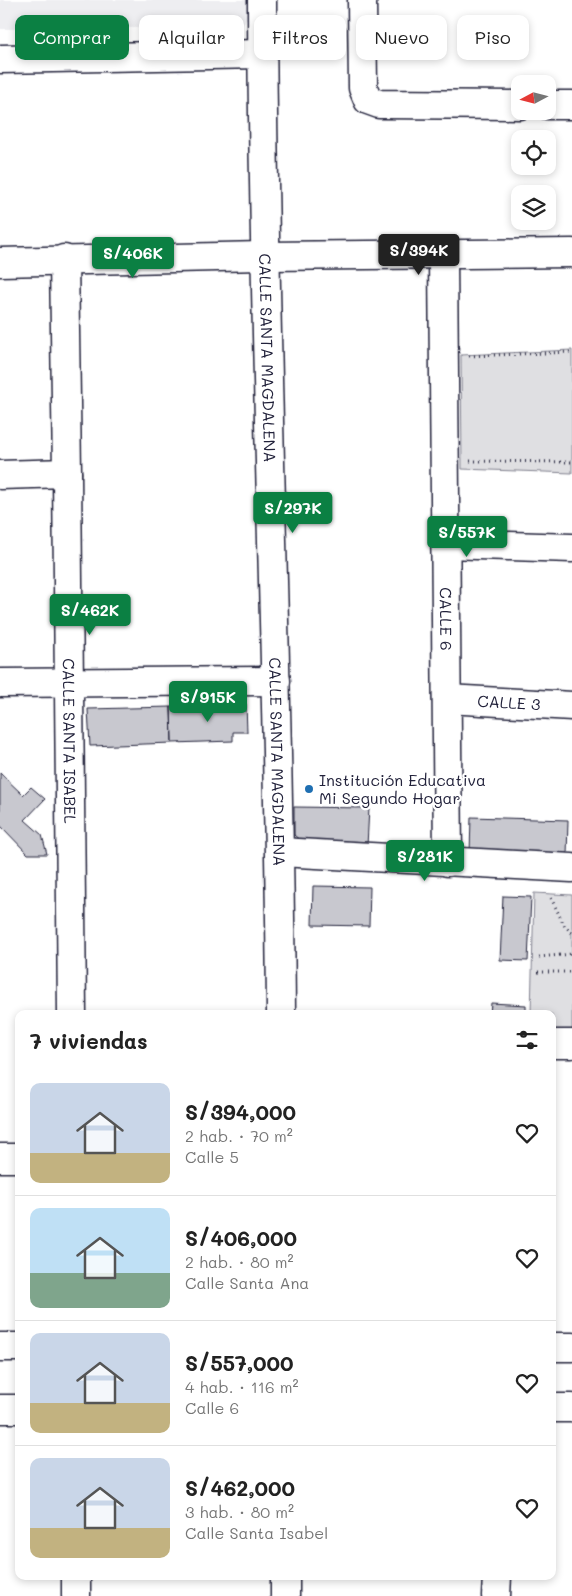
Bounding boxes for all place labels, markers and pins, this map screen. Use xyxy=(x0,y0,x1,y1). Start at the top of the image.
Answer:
pin: S/394K xyxy=(378,234,460,276)
pin: S/406K xyxy=(92,236,174,279)
pin: S/297K xyxy=(252,492,334,534)
pin: S/557K xyxy=(426,516,508,558)
pin: S/462K xyxy=(49,594,131,636)
pin: S/915K xyxy=(167,680,249,723)
place label: Institución Educativa Mi Segundo Hogar xyxy=(319,769,486,808)
marker: Institución Educativa Mi Segundo Hogar xyxy=(303,783,315,795)
pin: S/281K xyxy=(384,840,466,882)

